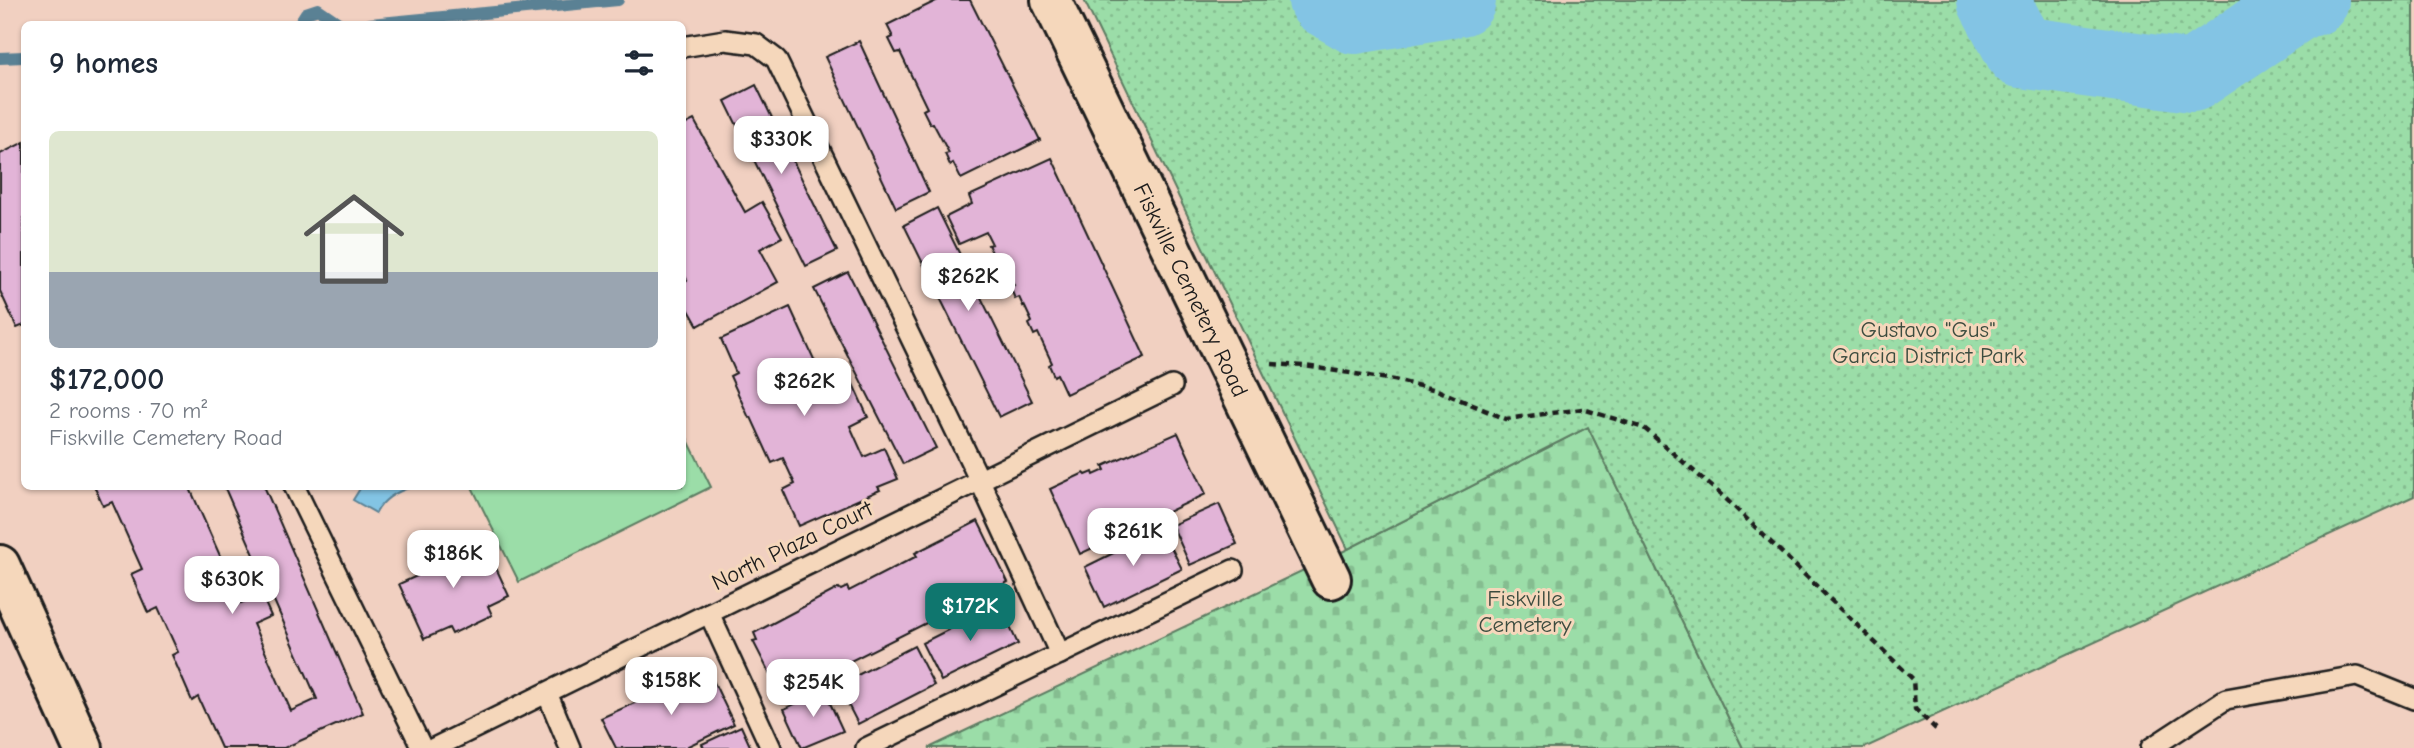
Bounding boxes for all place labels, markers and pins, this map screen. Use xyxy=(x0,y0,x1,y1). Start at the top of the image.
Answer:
pin: $330K xyxy=(732,116,830,176)
pin: $262K xyxy=(919,254,1017,313)
pin: $262K xyxy=(755,358,853,418)
pin: $261K xyxy=(1084,508,1182,568)
pin: $186K xyxy=(404,530,502,590)
pin: $630K xyxy=(183,556,281,616)
pin: $172K xyxy=(921,584,1019,643)
pin: $158K xyxy=(622,658,720,717)
pin: $254K xyxy=(764,660,862,719)

